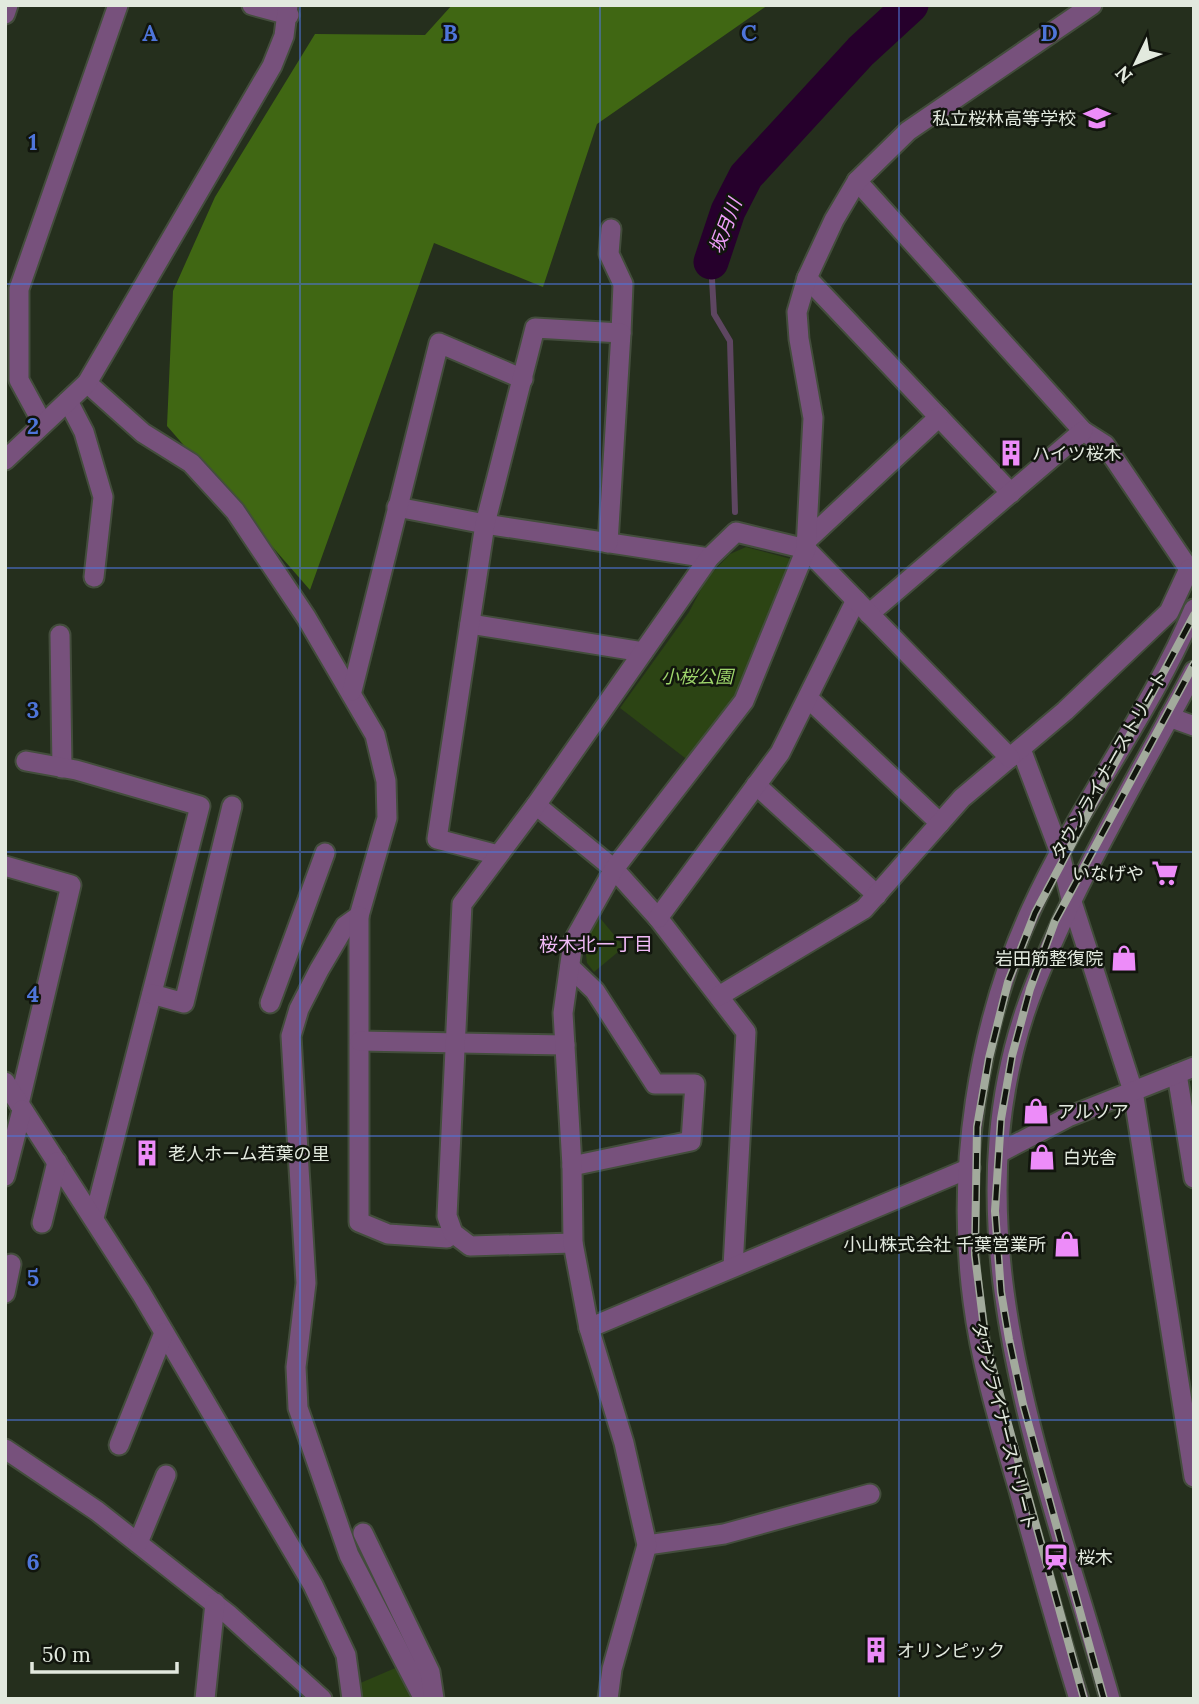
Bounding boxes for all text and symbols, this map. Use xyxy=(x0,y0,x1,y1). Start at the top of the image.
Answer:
text: A xyxy=(142,18,158,47)
text: B xyxy=(442,18,458,47)
text: C xyxy=(741,18,757,47)
text: D xyxy=(1040,18,1058,47)
north arrow xyxy=(1101,28,1171,98)
text: N xyxy=(1110,61,1137,88)
school or university icon: 私立桜林高等学校 xyxy=(1082,103,1112,133)
place label: 私立桜林高等学校 xyxy=(932,107,1076,130)
text: 1 xyxy=(28,127,38,156)
water label: 坂月川 xyxy=(704,193,747,257)
text: 2 xyxy=(27,411,39,440)
building icon: ハイツ桜木 xyxy=(996,438,1026,468)
place label: ハイツ桜木 xyxy=(1032,442,1122,465)
park label: 小桜公園 xyxy=(661,665,736,688)
street label: タウンライナーストリート xyxy=(1045,666,1173,864)
text: 3 xyxy=(27,695,39,724)
supermarket icon: いなげや xyxy=(1150,858,1180,888)
place label: いなげや xyxy=(1072,862,1144,885)
district label: 桜木北一丁目 xyxy=(539,932,653,956)
shop icon: 岩田筋整復院 xyxy=(1109,943,1139,973)
place label: 岩田筋整復院 xyxy=(995,947,1103,970)
text: 4 xyxy=(27,979,39,1008)
shop icon: アルソア xyxy=(1021,1096,1051,1126)
place label: アルソア xyxy=(1057,1100,1129,1123)
building icon: 老人ホーム若葉の里 xyxy=(132,1138,162,1168)
place label: 老人ホーム若葉の里 xyxy=(168,1142,329,1165)
shop icon: 白光舎 xyxy=(1027,1142,1057,1172)
place label: 白光舎 xyxy=(1063,1146,1117,1169)
shop icon: 小山株式会社 千葉営業所 xyxy=(1052,1229,1082,1259)
place label: 小山株式会社 千葉営業所 xyxy=(843,1233,1046,1256)
text: 5 xyxy=(27,1263,39,1292)
street label: タウンライナーストリート xyxy=(967,1319,1041,1533)
station icon: 桜木 xyxy=(1041,1542,1071,1572)
place label: 桜木 xyxy=(1077,1546,1113,1569)
text: 6 xyxy=(26,1547,40,1576)
scale bar xyxy=(32,1630,177,1674)
building icon: オリンピック xyxy=(861,1635,891,1665)
place label: オリンピック xyxy=(897,1639,1005,1662)
text: 50 m xyxy=(42,1641,91,1668)

